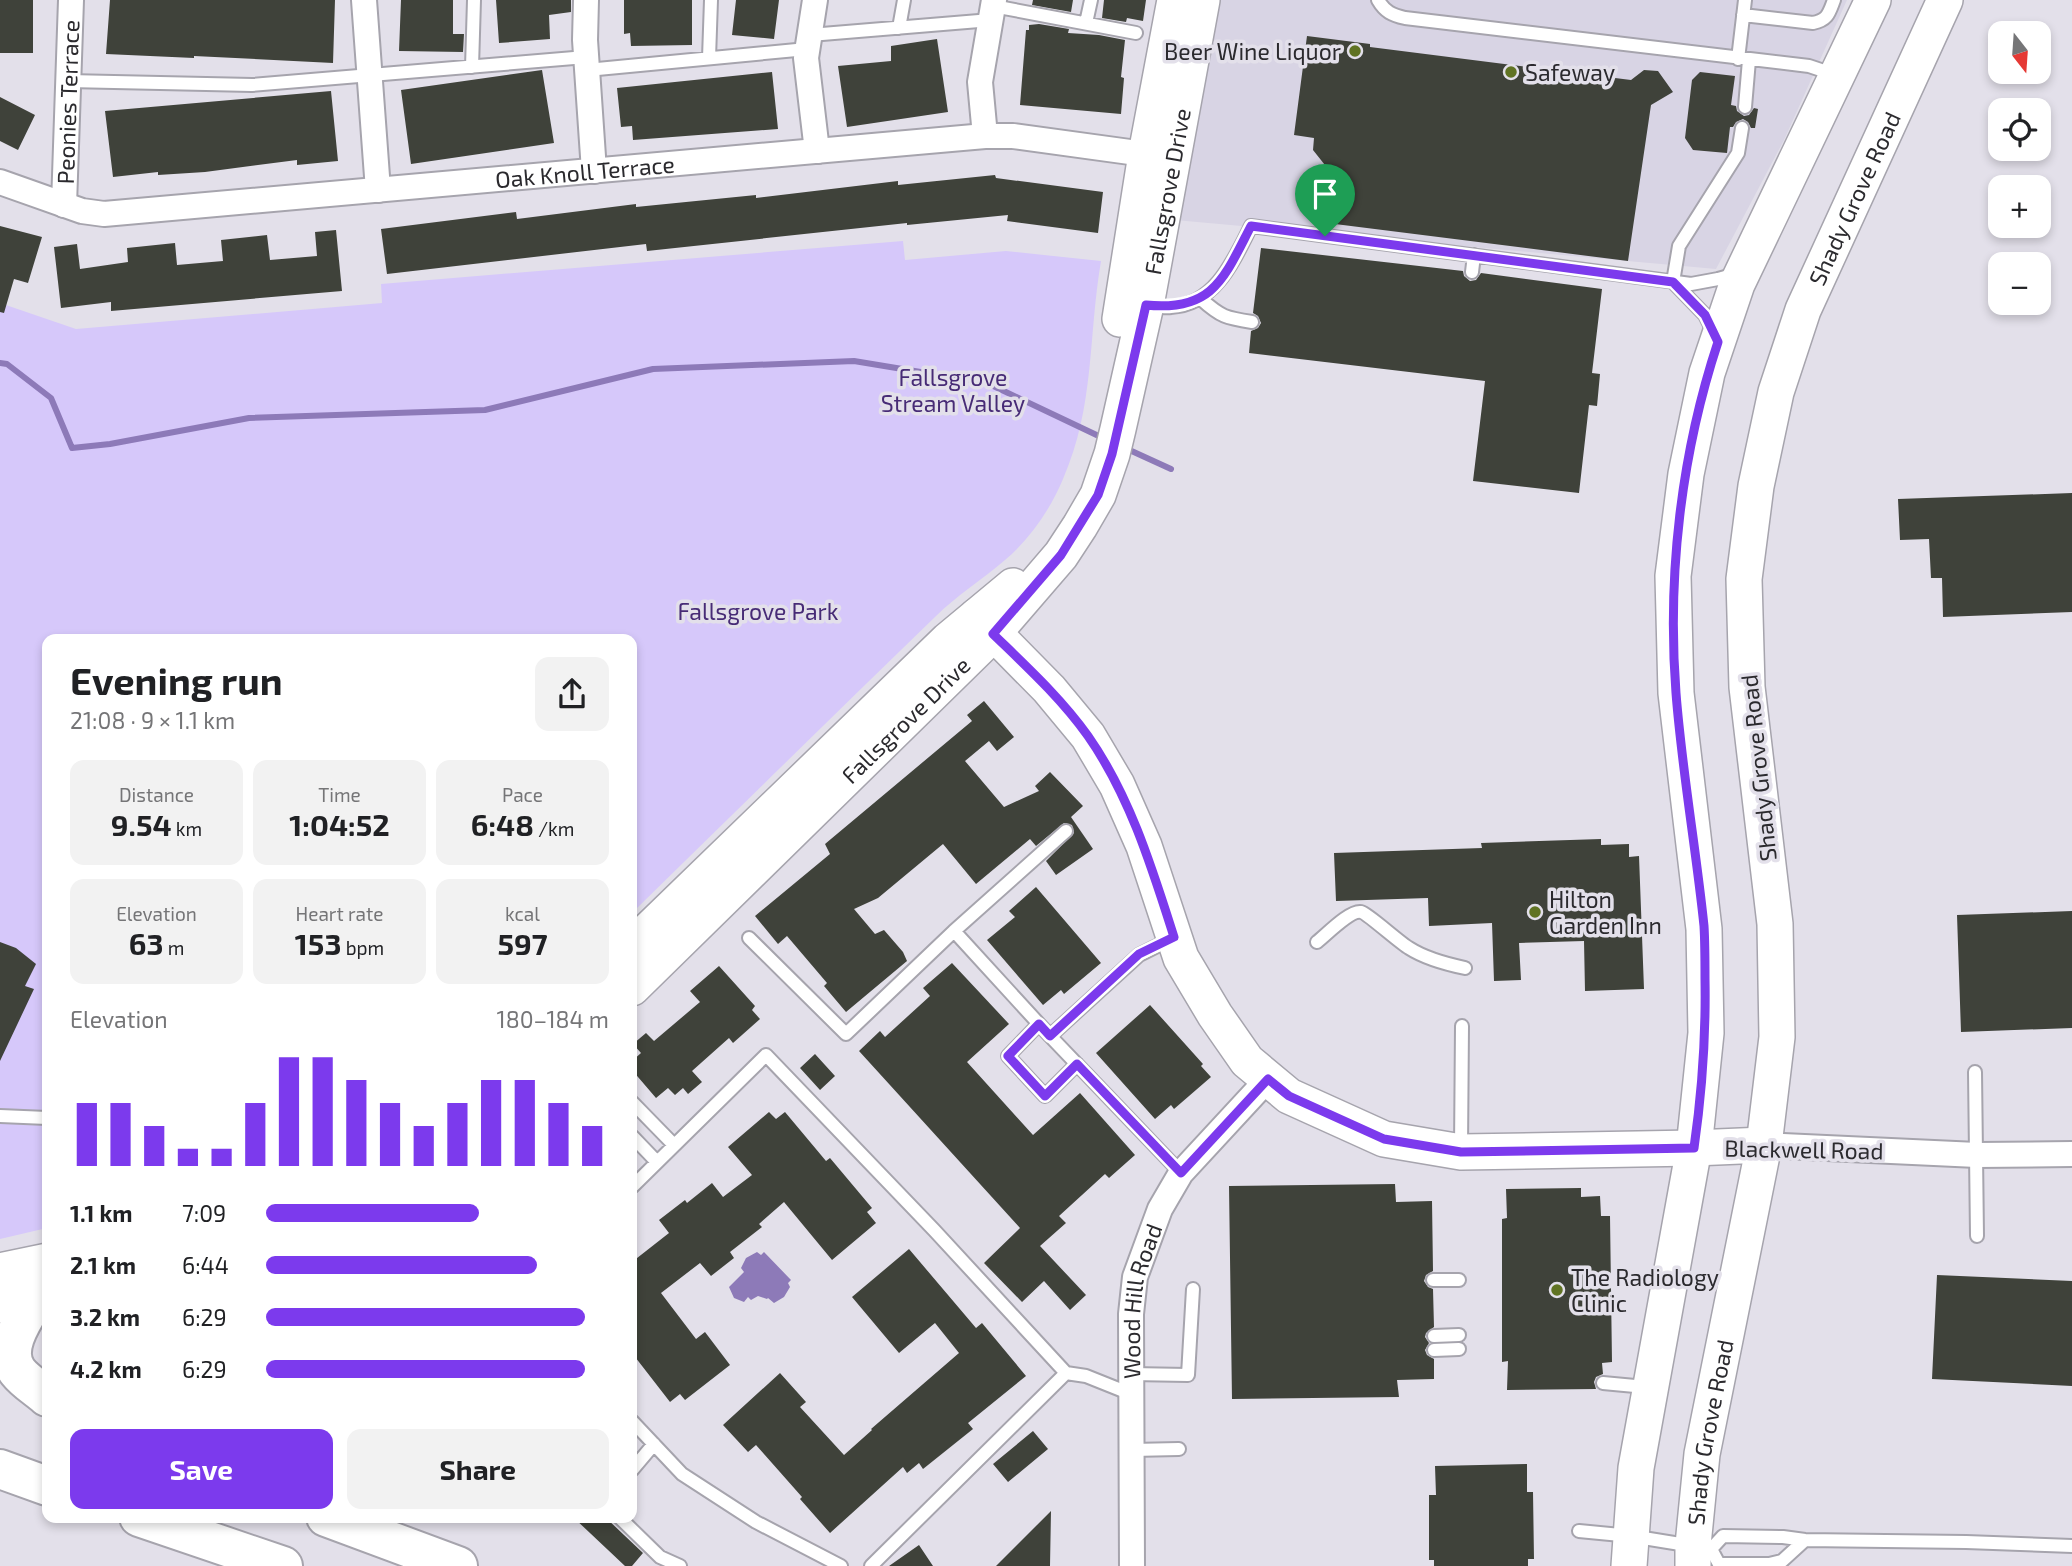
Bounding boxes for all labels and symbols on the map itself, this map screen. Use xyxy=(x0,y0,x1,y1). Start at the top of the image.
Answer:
street label: Peonies Terrace xyxy=(51,19,84,185)
north arrow xyxy=(1988,21,2051,84)
place label: Beer Wine Liquor xyxy=(1164,37,1341,65)
marker: Beer Wine Liquor xyxy=(1347,43,1363,59)
place label: Safeway xyxy=(1525,58,1615,86)
marker: Safeway xyxy=(1503,64,1519,80)
street label: Fallsgrove Drive xyxy=(1138,106,1196,277)
street label: Shady Grove Road xyxy=(1802,107,1906,290)
street label: Oak Knoll Terrace xyxy=(494,150,676,193)
pin xyxy=(1295,164,1355,236)
park label: Fallsgrove Stream Valley xyxy=(881,363,1025,417)
park label: Fallsgrove Park xyxy=(677,597,839,625)
street label: Fallsgrove Drive xyxy=(835,651,976,789)
street label: Shady Grove Road xyxy=(1734,673,1782,863)
place label: Hilton Garden Inn xyxy=(1549,885,1662,939)
marker: Hilton Garden Inn xyxy=(1527,904,1543,920)
street label: Blackwell Road xyxy=(1724,1134,1884,1164)
street label: Wood Hill Road xyxy=(1117,1220,1167,1379)
place label: The Radiology Clinic xyxy=(1571,1263,1719,1317)
marker: The Radiology Clinic xyxy=(1549,1282,1565,1298)
street label: Shady Grove Road xyxy=(1681,1337,1739,1526)

